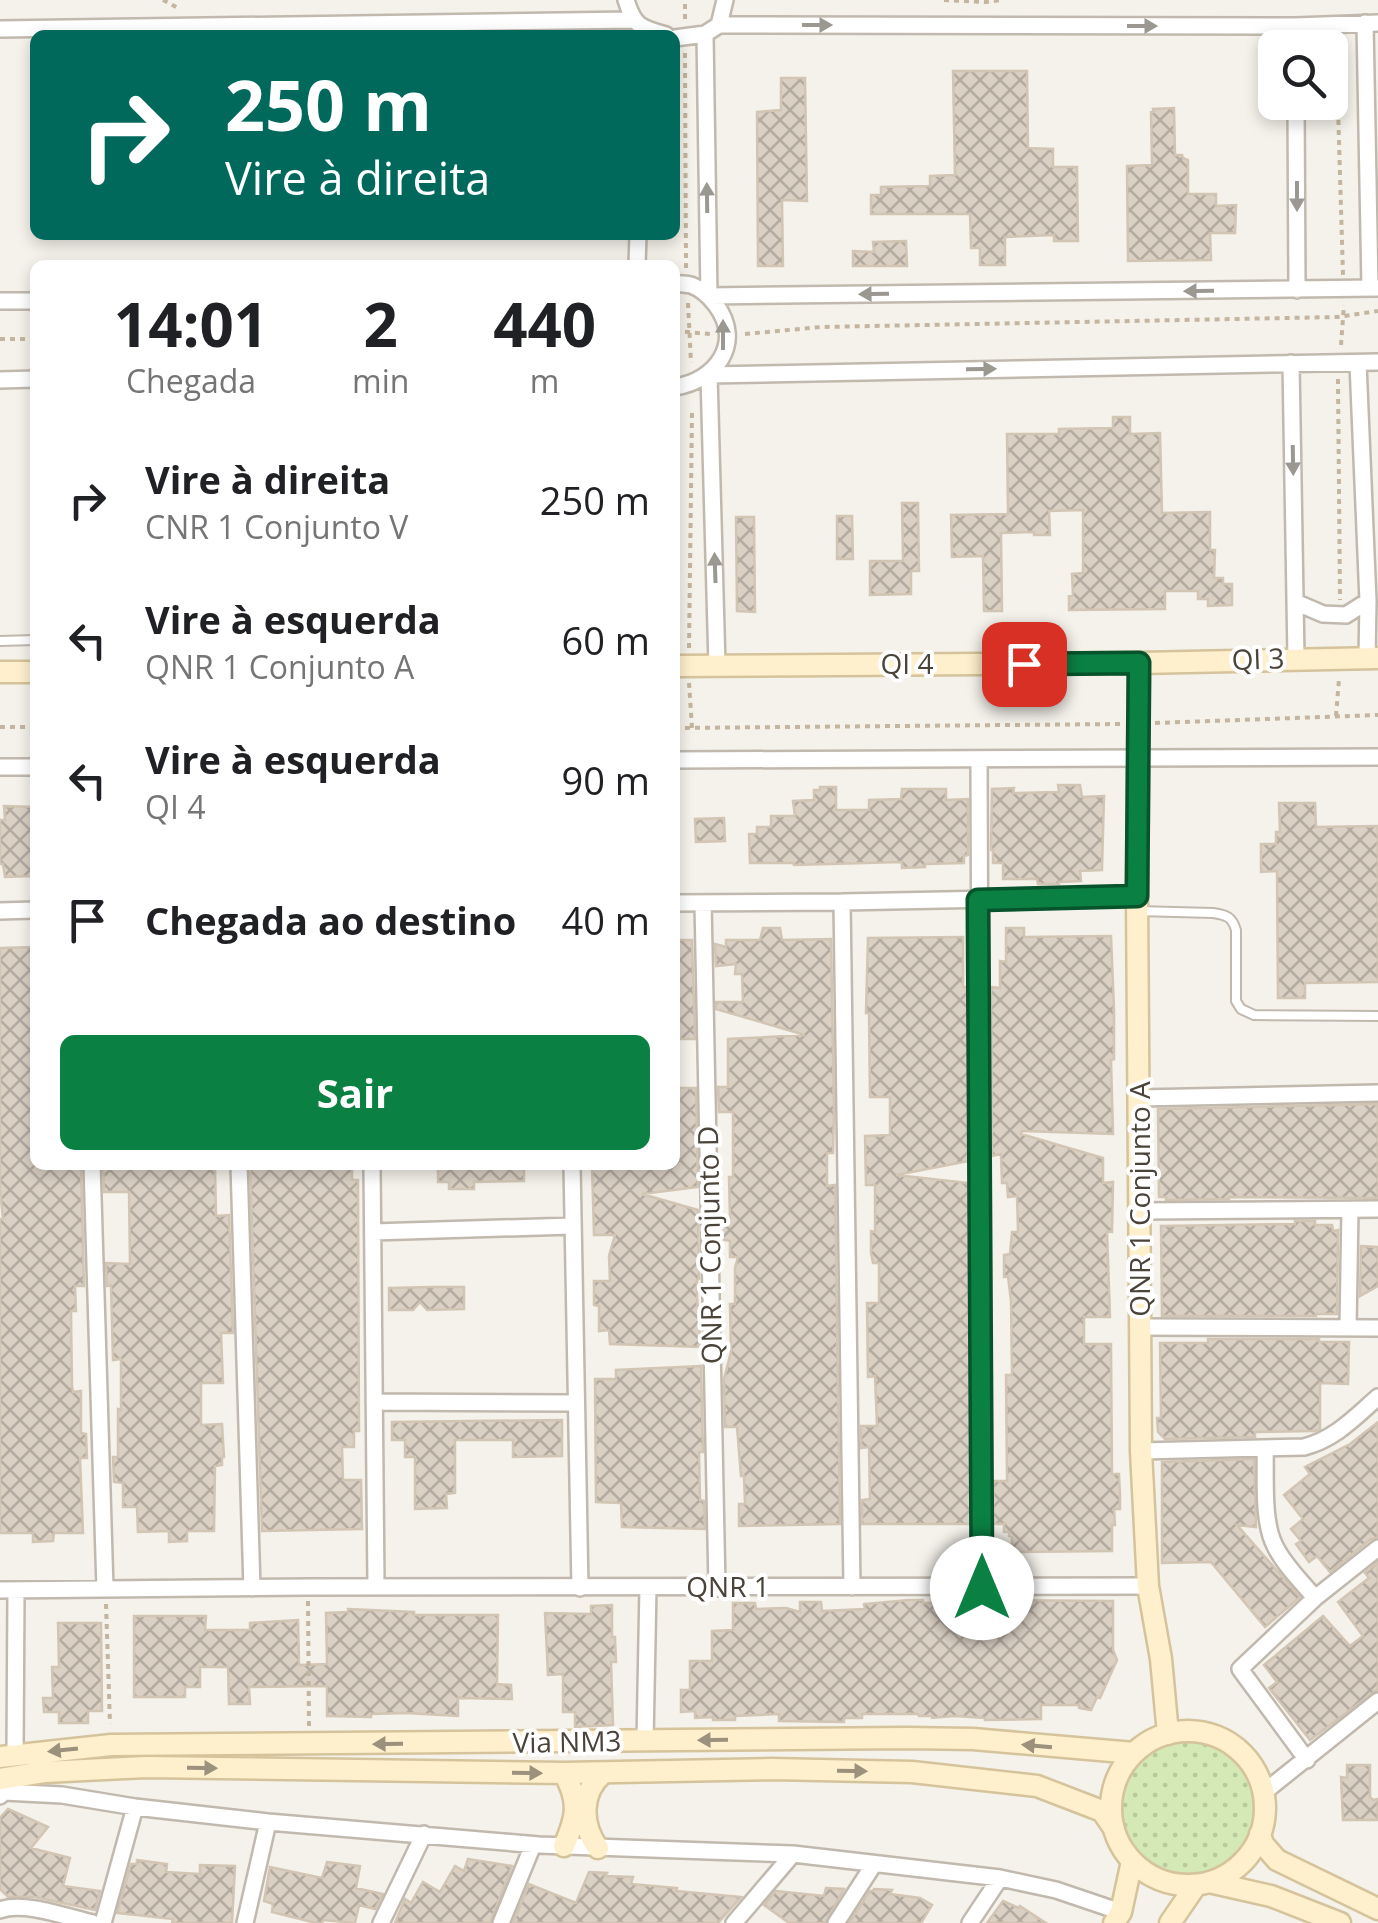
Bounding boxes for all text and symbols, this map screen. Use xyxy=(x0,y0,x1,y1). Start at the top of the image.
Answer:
one-way arrow xyxy=(801,17,833,33)
one-way arrow xyxy=(1126,18,1158,34)
map controls xyxy=(1258,30,1348,120)
button: search xyxy=(1258,30,1348,120)
text: 250 m xyxy=(225,56,432,152)
icon: right xyxy=(60,70,190,200)
text: Vire à direita xyxy=(225,147,490,208)
one-way arrow xyxy=(1289,181,1305,213)
one-way arrow xyxy=(699,182,715,214)
text: 14:01 xyxy=(114,283,268,365)
text: 2 xyxy=(364,283,398,365)
text: 440 xyxy=(493,283,596,365)
one-way arrow xyxy=(1183,283,1215,299)
one-way arrow xyxy=(858,286,890,302)
one-way arrow xyxy=(715,319,731,350)
text: Chegada xyxy=(126,359,256,402)
text: min xyxy=(352,359,409,402)
text: m xyxy=(530,359,559,402)
one-way arrow xyxy=(966,361,998,377)
one-way arrow xyxy=(1285,445,1301,477)
text: Vire à direita xyxy=(145,453,390,505)
icon: right xyxy=(60,473,115,528)
text: 250 m xyxy=(540,474,650,526)
text: CNR 1 Conjunto V xyxy=(145,505,408,548)
one-way arrow xyxy=(706,552,722,584)
text: Vire à esquerda xyxy=(145,593,441,645)
icon: left xyxy=(60,613,115,668)
text: 60 m xyxy=(561,614,650,666)
pin xyxy=(982,622,1067,707)
icon: arrive xyxy=(997,637,1052,692)
street label: QI 3 xyxy=(1231,638,1285,678)
street label: QI 4 xyxy=(881,644,933,682)
text: QNR 1 Conjunto A xyxy=(145,645,414,688)
text: Vire à esquerda xyxy=(145,733,441,785)
icon: left xyxy=(60,753,115,808)
text: 90 m xyxy=(561,754,650,806)
text: QI 4 xyxy=(145,785,205,828)
icon: arrive xyxy=(60,893,115,948)
text: Chegada ao destino xyxy=(145,894,516,946)
text: 40 m xyxy=(561,894,650,946)
button: Sair xyxy=(60,1035,650,1150)
street label: QNR 1 Conjunto A xyxy=(1120,1081,1158,1317)
street label: QNR 1 Conjunto D xyxy=(688,1126,730,1364)
position arrow xyxy=(930,1536,1034,1640)
street label: QNR 1 xyxy=(686,1567,770,1605)
street label: Via NM3 xyxy=(512,1721,622,1761)
one-way arrow xyxy=(696,1732,728,1748)
one-way arrow xyxy=(371,1736,403,1752)
one-way arrow xyxy=(1021,1738,1053,1754)
one-way arrow xyxy=(46,1742,78,1758)
one-way arrow xyxy=(186,1760,218,1776)
one-way arrow xyxy=(836,1763,868,1779)
one-way arrow xyxy=(511,1765,543,1781)

